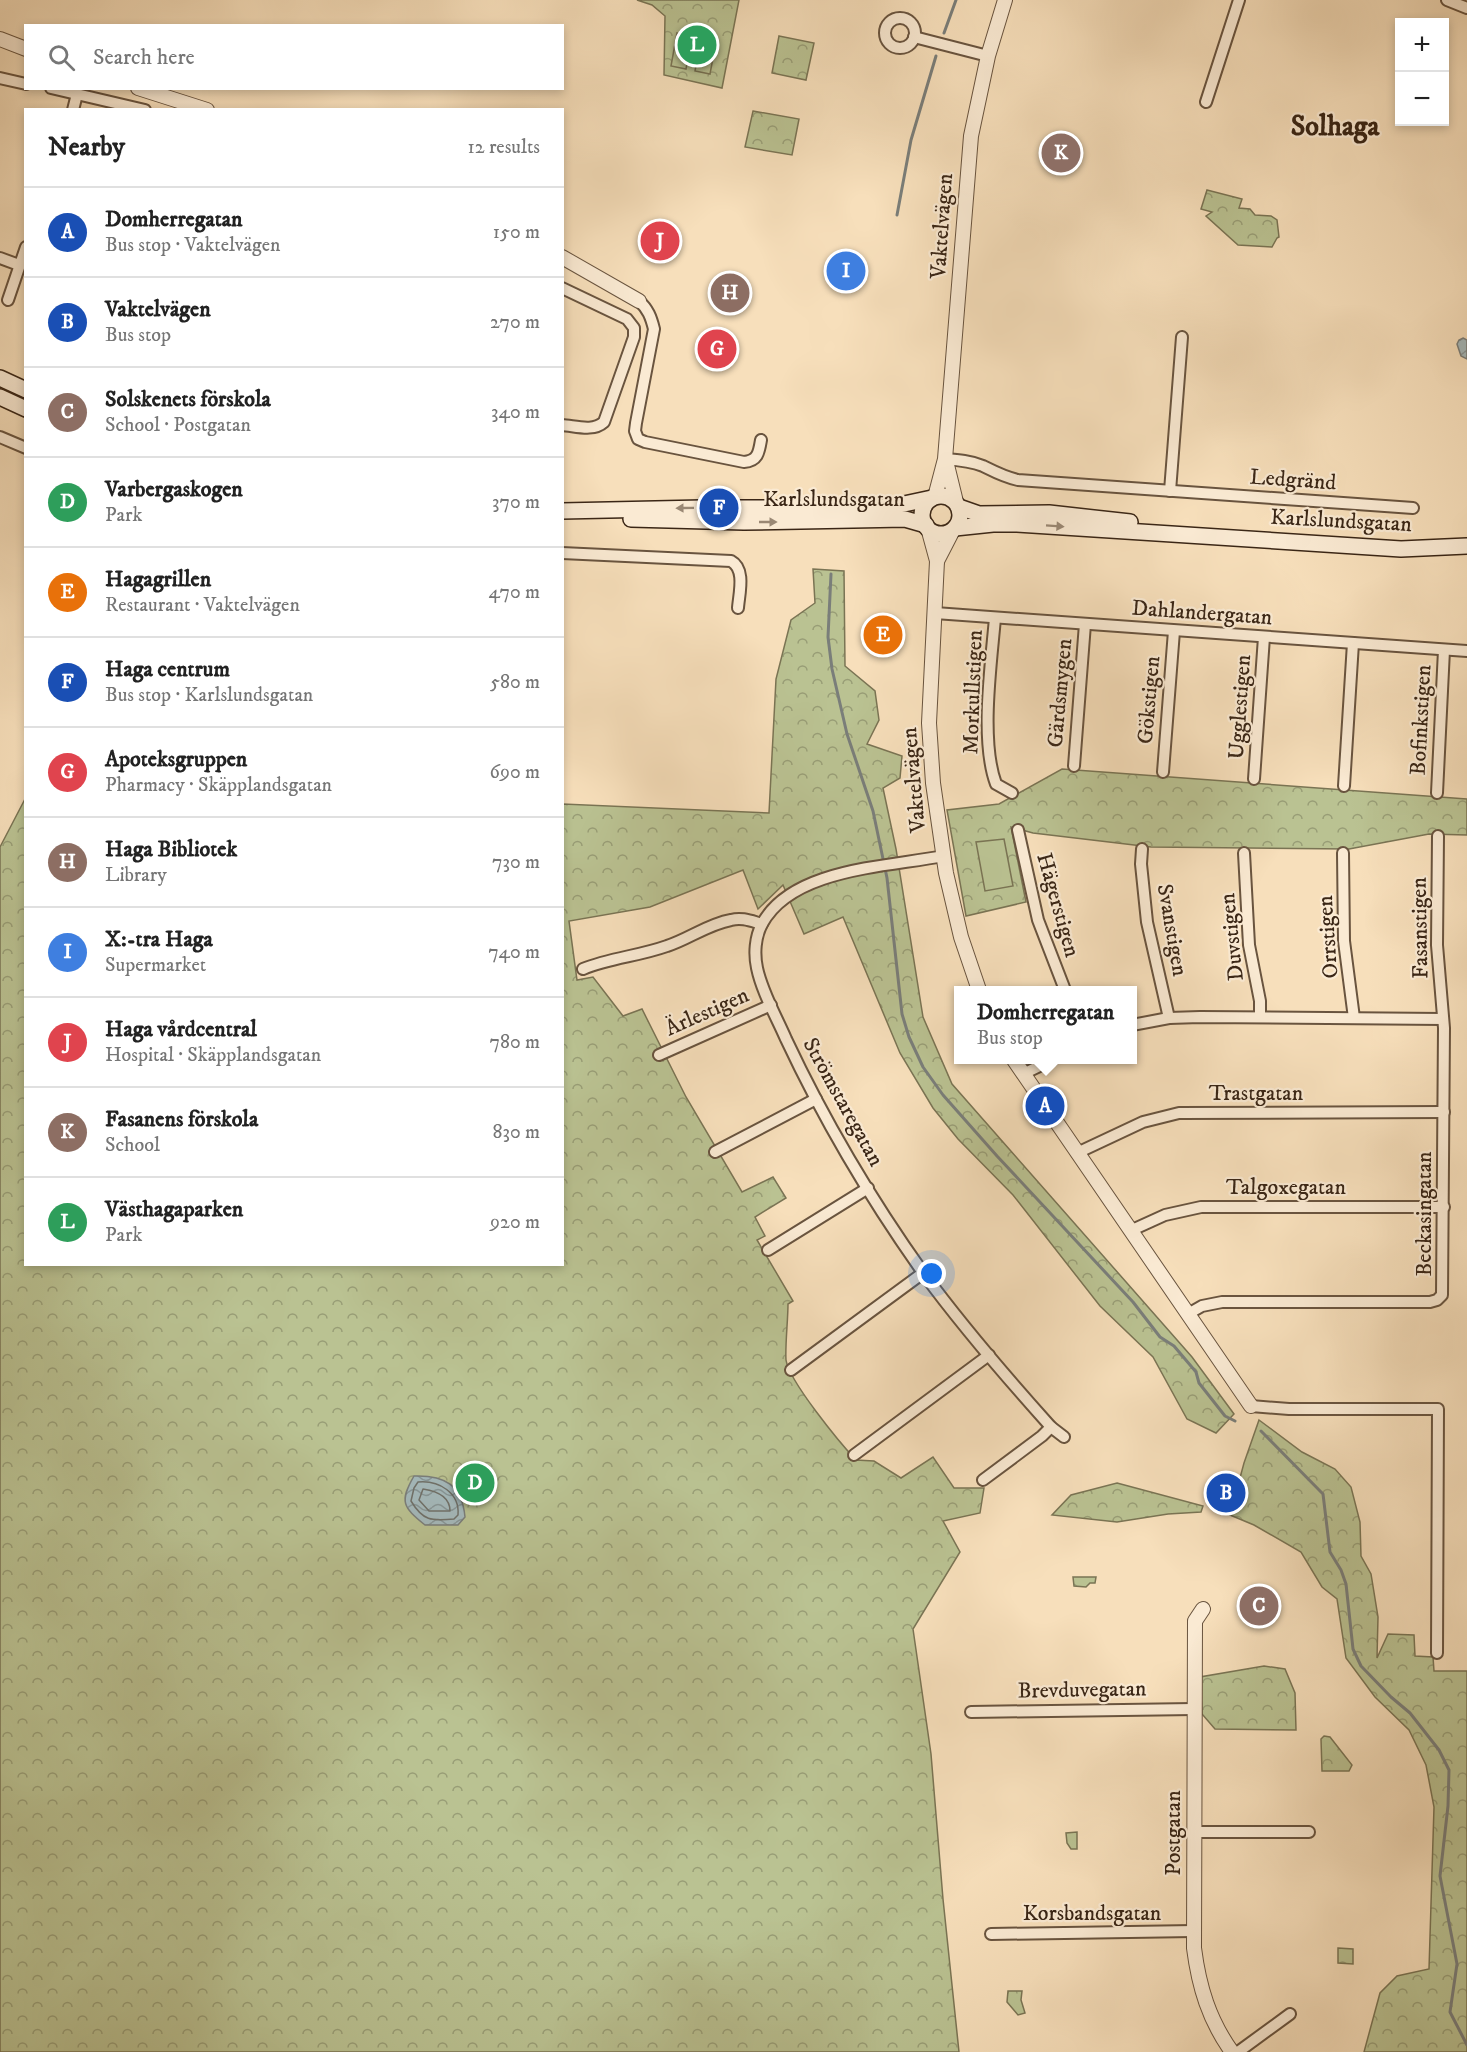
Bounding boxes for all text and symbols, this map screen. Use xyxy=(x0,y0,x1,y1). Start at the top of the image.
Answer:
map controls xyxy=(1395,18,1449,126)
button: + xyxy=(1395,18,1449,72)
pin: L xyxy=(678,22,716,68)
search box xyxy=(24,24,564,90)
icon: search xyxy=(45,41,78,74)
text: Search here xyxy=(93,44,195,71)
button: − xyxy=(1395,72,1449,126)
district label: Solhaga xyxy=(1291,109,1380,144)
pin: K xyxy=(1042,130,1080,176)
text: Nearby xyxy=(48,131,125,164)
text: 12 results xyxy=(467,135,540,160)
street label: Vaktelvägen xyxy=(925,172,959,281)
text: Domherregatan xyxy=(105,206,243,233)
pin: J xyxy=(640,218,680,264)
text: A xyxy=(61,220,74,245)
text: 150 m xyxy=(493,220,540,245)
text: Bus stop · Vaktelvägen xyxy=(105,233,281,258)
pin: I xyxy=(826,248,866,294)
pin: H xyxy=(710,270,750,316)
text: Vaktelvägen xyxy=(105,296,211,323)
text: B xyxy=(61,310,74,335)
text: 270 m xyxy=(490,310,540,335)
text: Bus stop xyxy=(105,323,171,348)
pin: G xyxy=(698,326,736,372)
text: Solskenets förskola xyxy=(105,386,271,413)
text: C xyxy=(61,400,74,425)
text: 340 m xyxy=(491,400,540,425)
text: School · Postgatan xyxy=(105,413,251,438)
street label: Ledgränd xyxy=(1249,464,1337,496)
text: Varbergaskogen xyxy=(105,476,243,503)
pin: F xyxy=(700,486,738,530)
street label: Karlslundsgatan xyxy=(763,486,905,513)
text: D xyxy=(60,490,75,515)
text: 370 m xyxy=(492,490,540,515)
text: Park xyxy=(105,503,142,528)
one-way arrow xyxy=(676,503,695,513)
street label: Karlslundsgatan xyxy=(1270,504,1413,538)
one-way arrow xyxy=(758,517,777,527)
one-way arrow xyxy=(1045,522,1064,531)
text: Hagagrillen xyxy=(105,566,211,593)
text: E xyxy=(60,580,75,605)
text: 470 m xyxy=(489,580,540,605)
text: Restaurant · Vaktelvägen xyxy=(105,593,300,618)
street label: Dahlandergatan xyxy=(1131,595,1274,631)
pin: E xyxy=(864,612,902,658)
street label: Morkullstigen xyxy=(957,629,989,755)
street label: Gärdsmygen xyxy=(1042,637,1078,749)
street label: Ugglestigen xyxy=(1223,653,1257,760)
street label: Gökstigen xyxy=(1132,654,1166,745)
text: Haga centrum xyxy=(105,656,230,683)
street label: Bofinkstigen xyxy=(1405,663,1437,776)
text: F xyxy=(61,670,74,695)
text: 580 m xyxy=(490,670,540,695)
text: Bus stop · Karlslundsgatan xyxy=(105,683,313,708)
street label: Vaktelvägen xyxy=(896,726,932,835)
text: Apoteksgruppen xyxy=(105,746,247,773)
text: G xyxy=(61,760,74,785)
text: 690 m xyxy=(490,760,540,785)
text: Pharmacy · Skäpplandsgatan xyxy=(105,773,332,798)
text: Haga Bibliotek xyxy=(105,836,237,863)
text: H xyxy=(59,850,76,875)
text: 730 m xyxy=(492,850,540,875)
street label: Hägerstigen xyxy=(1030,850,1086,961)
text: Library xyxy=(105,863,167,888)
street label: Fasanstigen xyxy=(1406,876,1434,979)
street label: Svanstigen xyxy=(1151,882,1193,979)
street label: Duvstigen xyxy=(1214,891,1250,982)
street label: Orrstigen xyxy=(1312,894,1344,980)
text: X:-tra Haga xyxy=(105,926,213,953)
text: I xyxy=(63,940,72,965)
text: 740 m xyxy=(488,940,540,965)
text: Supermarket xyxy=(105,953,206,978)
street label: Ärlestigen xyxy=(661,981,754,1042)
popup xyxy=(954,986,1137,1064)
text: Domherregatan xyxy=(977,999,1114,1026)
text: Haga vårdcentral xyxy=(105,1016,257,1043)
text: Bus stop xyxy=(977,1026,1043,1051)
text: J xyxy=(63,1030,72,1055)
text: 780 m xyxy=(489,1030,540,1055)
street label: Strömstaregatan xyxy=(797,1033,890,1172)
text: Hospital · Skäpplandsgatan xyxy=(105,1043,321,1068)
street label: Trastgatan xyxy=(1209,1080,1304,1107)
pin: A xyxy=(1026,1084,1064,1128)
text: Fasanens förskola xyxy=(105,1106,258,1133)
text: K xyxy=(60,1120,75,1145)
text: 830 m xyxy=(492,1120,540,1145)
text: School xyxy=(105,1133,160,1158)
street label: Beckasingatan xyxy=(1411,1151,1438,1277)
street label: Talgoxegatan xyxy=(1226,1174,1346,1201)
text: Västhagaparken xyxy=(105,1196,243,1223)
text: L xyxy=(60,1210,75,1235)
text: 920 m xyxy=(490,1210,540,1235)
text: Park xyxy=(105,1223,142,1248)
your location xyxy=(917,1259,946,1288)
pin: D xyxy=(456,1460,494,1506)
pin: B xyxy=(1206,1470,1246,1516)
pin: C xyxy=(1240,1584,1278,1628)
street label: Brevduvegatan xyxy=(1017,1675,1147,1705)
street label: Postgatan xyxy=(1160,1790,1187,1876)
street label: Korsbandsgatan xyxy=(1023,1900,1162,1927)

